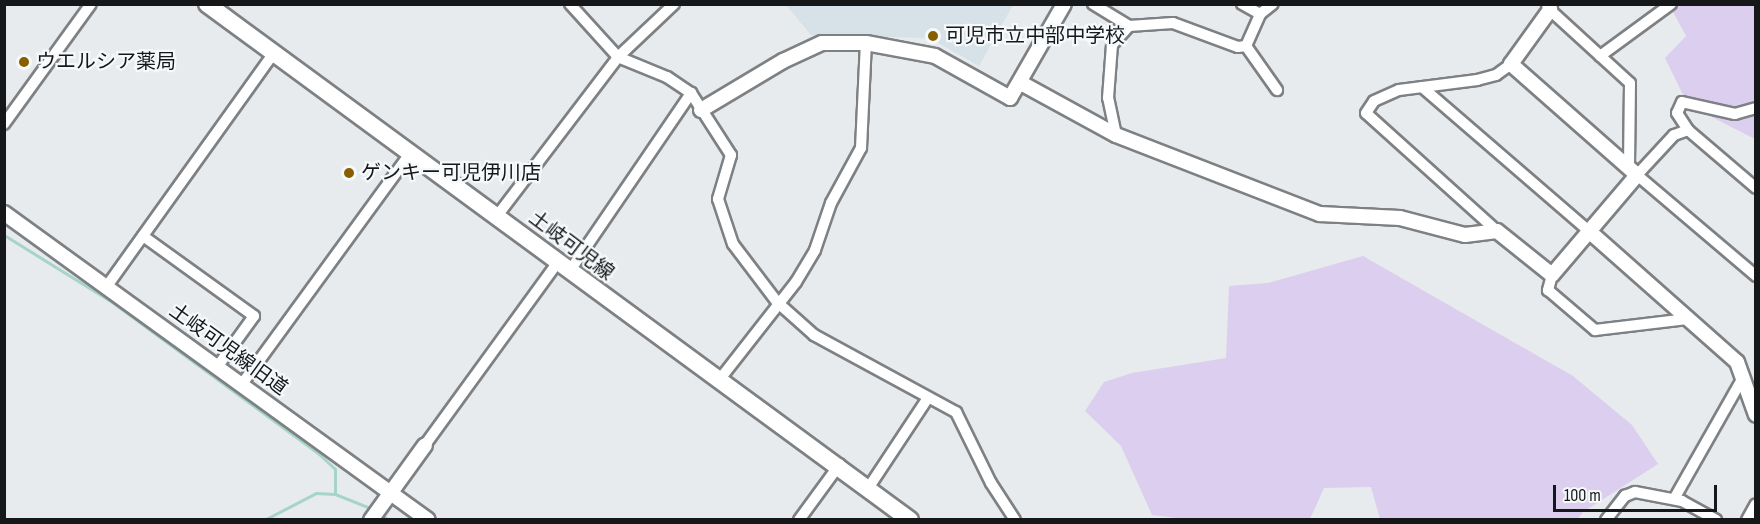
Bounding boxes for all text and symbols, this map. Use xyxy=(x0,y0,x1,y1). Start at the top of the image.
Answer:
place label: 可児市立中部中学校 xyxy=(945,24,1125,48)
marker: 可児市立中部中学校 xyxy=(926,29,940,43)
place label: ウエルシア薬局 xyxy=(36,50,176,74)
marker: ウエルシア薬局 xyxy=(17,55,31,69)
place label: ゲンキー可児伊川店 xyxy=(361,161,541,185)
marker: ゲンキー可児伊川店 xyxy=(342,166,356,180)
street label: 土岐可児線 xyxy=(524,206,618,286)
street label: 土岐可児線旧道 xyxy=(164,299,292,401)
scale bar xyxy=(1556,473,1720,511)
text: 100 m xyxy=(1564,485,1601,506)

